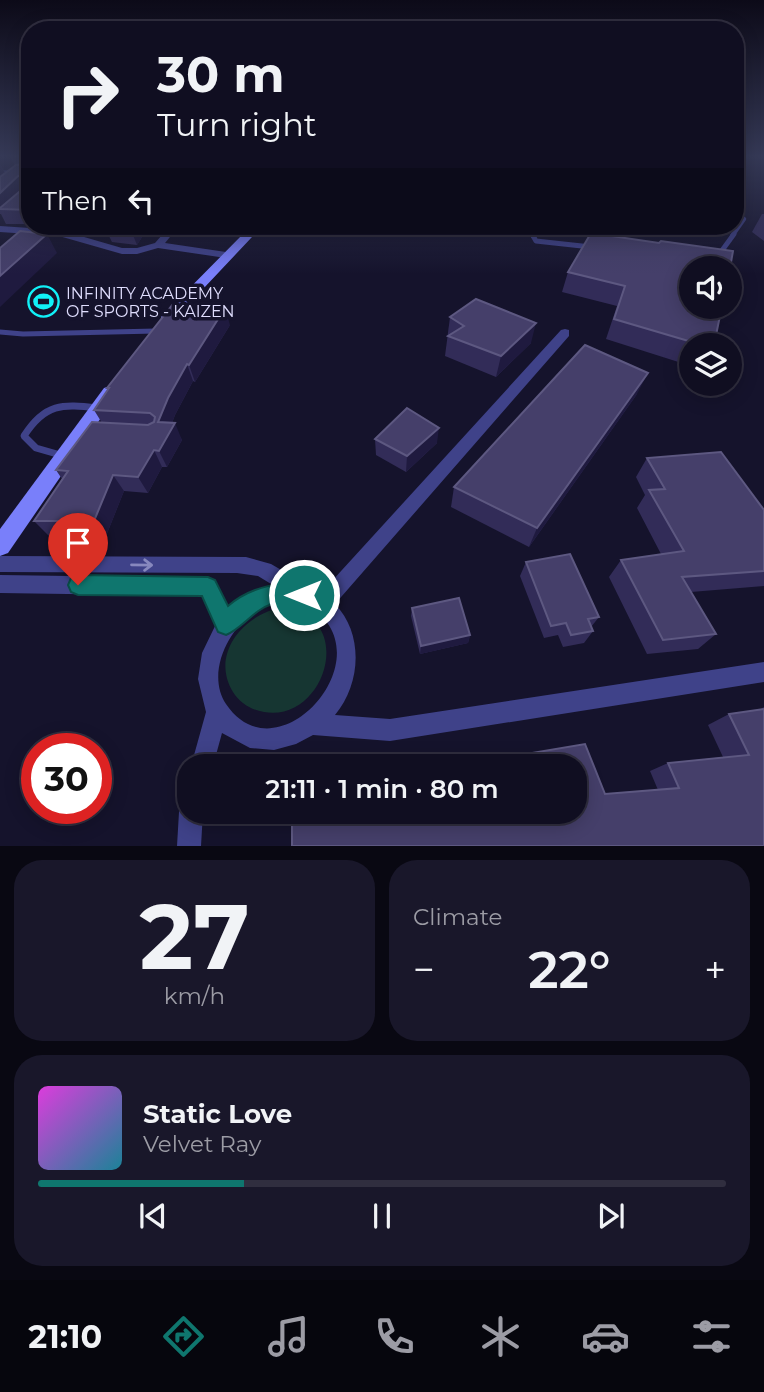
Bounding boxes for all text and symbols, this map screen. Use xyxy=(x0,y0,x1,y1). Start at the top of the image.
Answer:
text: 30 m xyxy=(157,45,285,104)
icon: right xyxy=(42,49,133,140)
text: Turn right xyxy=(157,105,317,144)
icon: left xyxy=(122,182,160,220)
text: Then xyxy=(42,185,108,217)
map controls xyxy=(679,256,742,396)
button: sound xyxy=(679,256,742,319)
place label: INFINITY ACADEMY OF SPORTS - KAIZEN xyxy=(66,284,235,321)
sports icon: INFINITY ACADEMY OF SPORTS - KAIZEN xyxy=(26,285,60,319)
button: layers xyxy=(679,333,742,396)
pin xyxy=(48,513,108,585)
icon: arrive xyxy=(59,524,97,562)
one-way arrow xyxy=(130,558,153,572)
position arrow xyxy=(267,558,341,632)
speed limit sign: 30 xyxy=(21,733,112,824)
text: 21:11 · 1 min · 80 m xyxy=(265,773,499,805)
text: 27 xyxy=(139,881,250,992)
text: Climate xyxy=(413,903,502,931)
text: 22° xyxy=(528,938,611,1001)
text: − xyxy=(413,946,435,993)
text: + xyxy=(704,946,726,993)
text: km/h xyxy=(164,982,225,1010)
text: Static Love xyxy=(143,1098,292,1130)
text: Velvet Ray xyxy=(143,1130,261,1158)
icon: previous xyxy=(134,1197,172,1235)
icon: pause xyxy=(363,1197,401,1235)
icon: next xyxy=(592,1197,630,1235)
icon: directions xyxy=(159,1312,208,1361)
icon: music xyxy=(264,1312,313,1361)
icon: phone xyxy=(370,1312,419,1361)
icon: climate xyxy=(476,1312,525,1361)
icon: car xyxy=(581,1312,630,1361)
icon: filters xyxy=(687,1312,736,1361)
text: 21:10 xyxy=(28,1317,102,1356)

